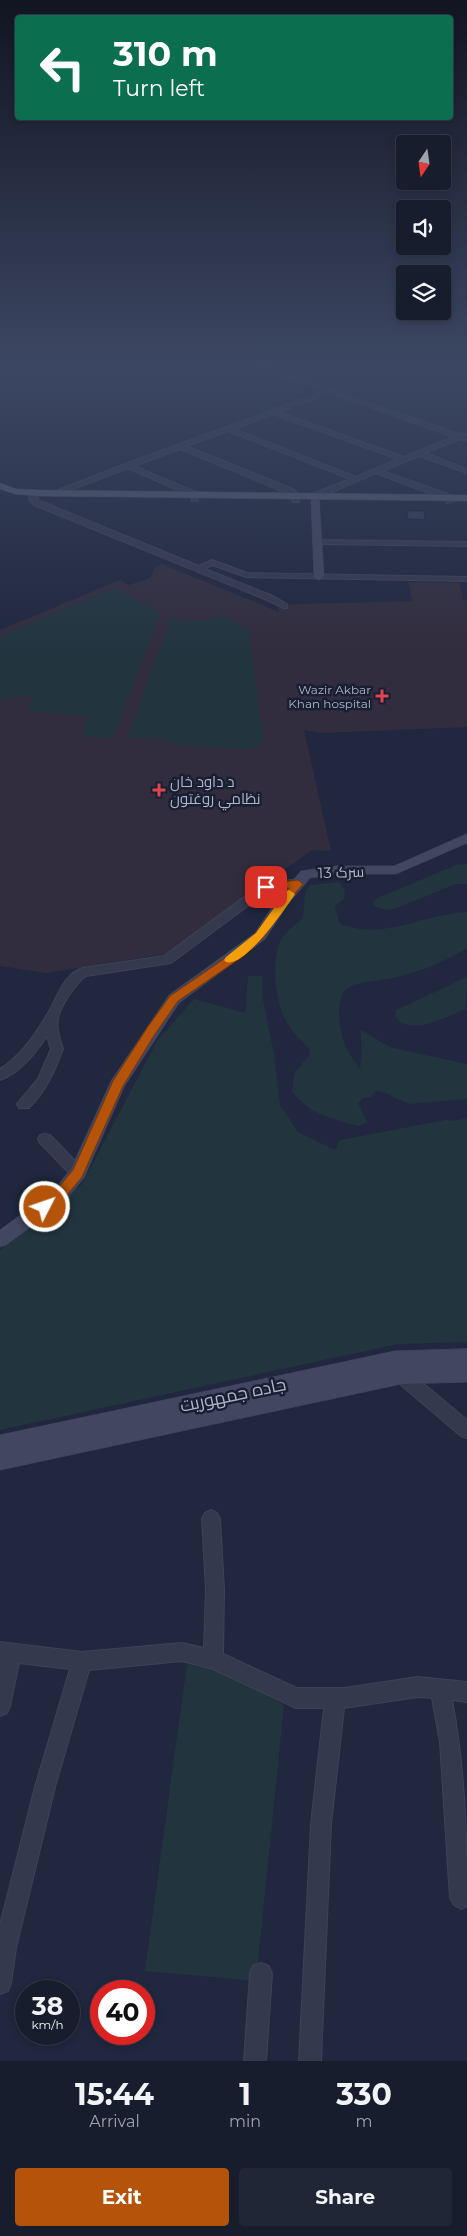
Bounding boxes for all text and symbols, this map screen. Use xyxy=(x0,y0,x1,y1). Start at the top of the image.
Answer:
text: 310 m xyxy=(113,32,218,75)
icon: left xyxy=(30,35,95,100)
text: Turn left xyxy=(113,75,205,102)
north arrow xyxy=(396,135,451,190)
map controls xyxy=(396,135,451,320)
button: sound xyxy=(396,200,451,255)
button: layers xyxy=(396,265,451,320)
place label: Wazir Akbar Khan hospital xyxy=(288,682,371,711)
marker: Wazir Akbar Khan hospital xyxy=(375,689,389,703)
place label: د داود خان نظامي روغتون xyxy=(170,772,261,811)
marker: د داود خان نظامي روغتون xyxy=(152,783,166,797)
street label: سرک 13 xyxy=(318,862,364,882)
pin xyxy=(245,866,287,908)
icon: arrive xyxy=(252,873,280,901)
position arrow xyxy=(18,1180,70,1232)
street label: جاده جمهوریت xyxy=(178,1373,288,1417)
speed limit sign: 40 xyxy=(90,1980,155,2045)
text: 38 xyxy=(32,1991,63,2021)
text: km/h xyxy=(31,2017,64,2032)
text: 15:44 xyxy=(75,2076,154,2113)
text: 1 xyxy=(239,2076,251,2113)
text: 330 xyxy=(336,2076,392,2113)
text: Arrival xyxy=(89,2112,140,2131)
text: min xyxy=(229,2112,261,2131)
text: m xyxy=(356,2112,373,2131)
button: Exit xyxy=(15,2168,229,2226)
button: Share xyxy=(239,2168,452,2226)

